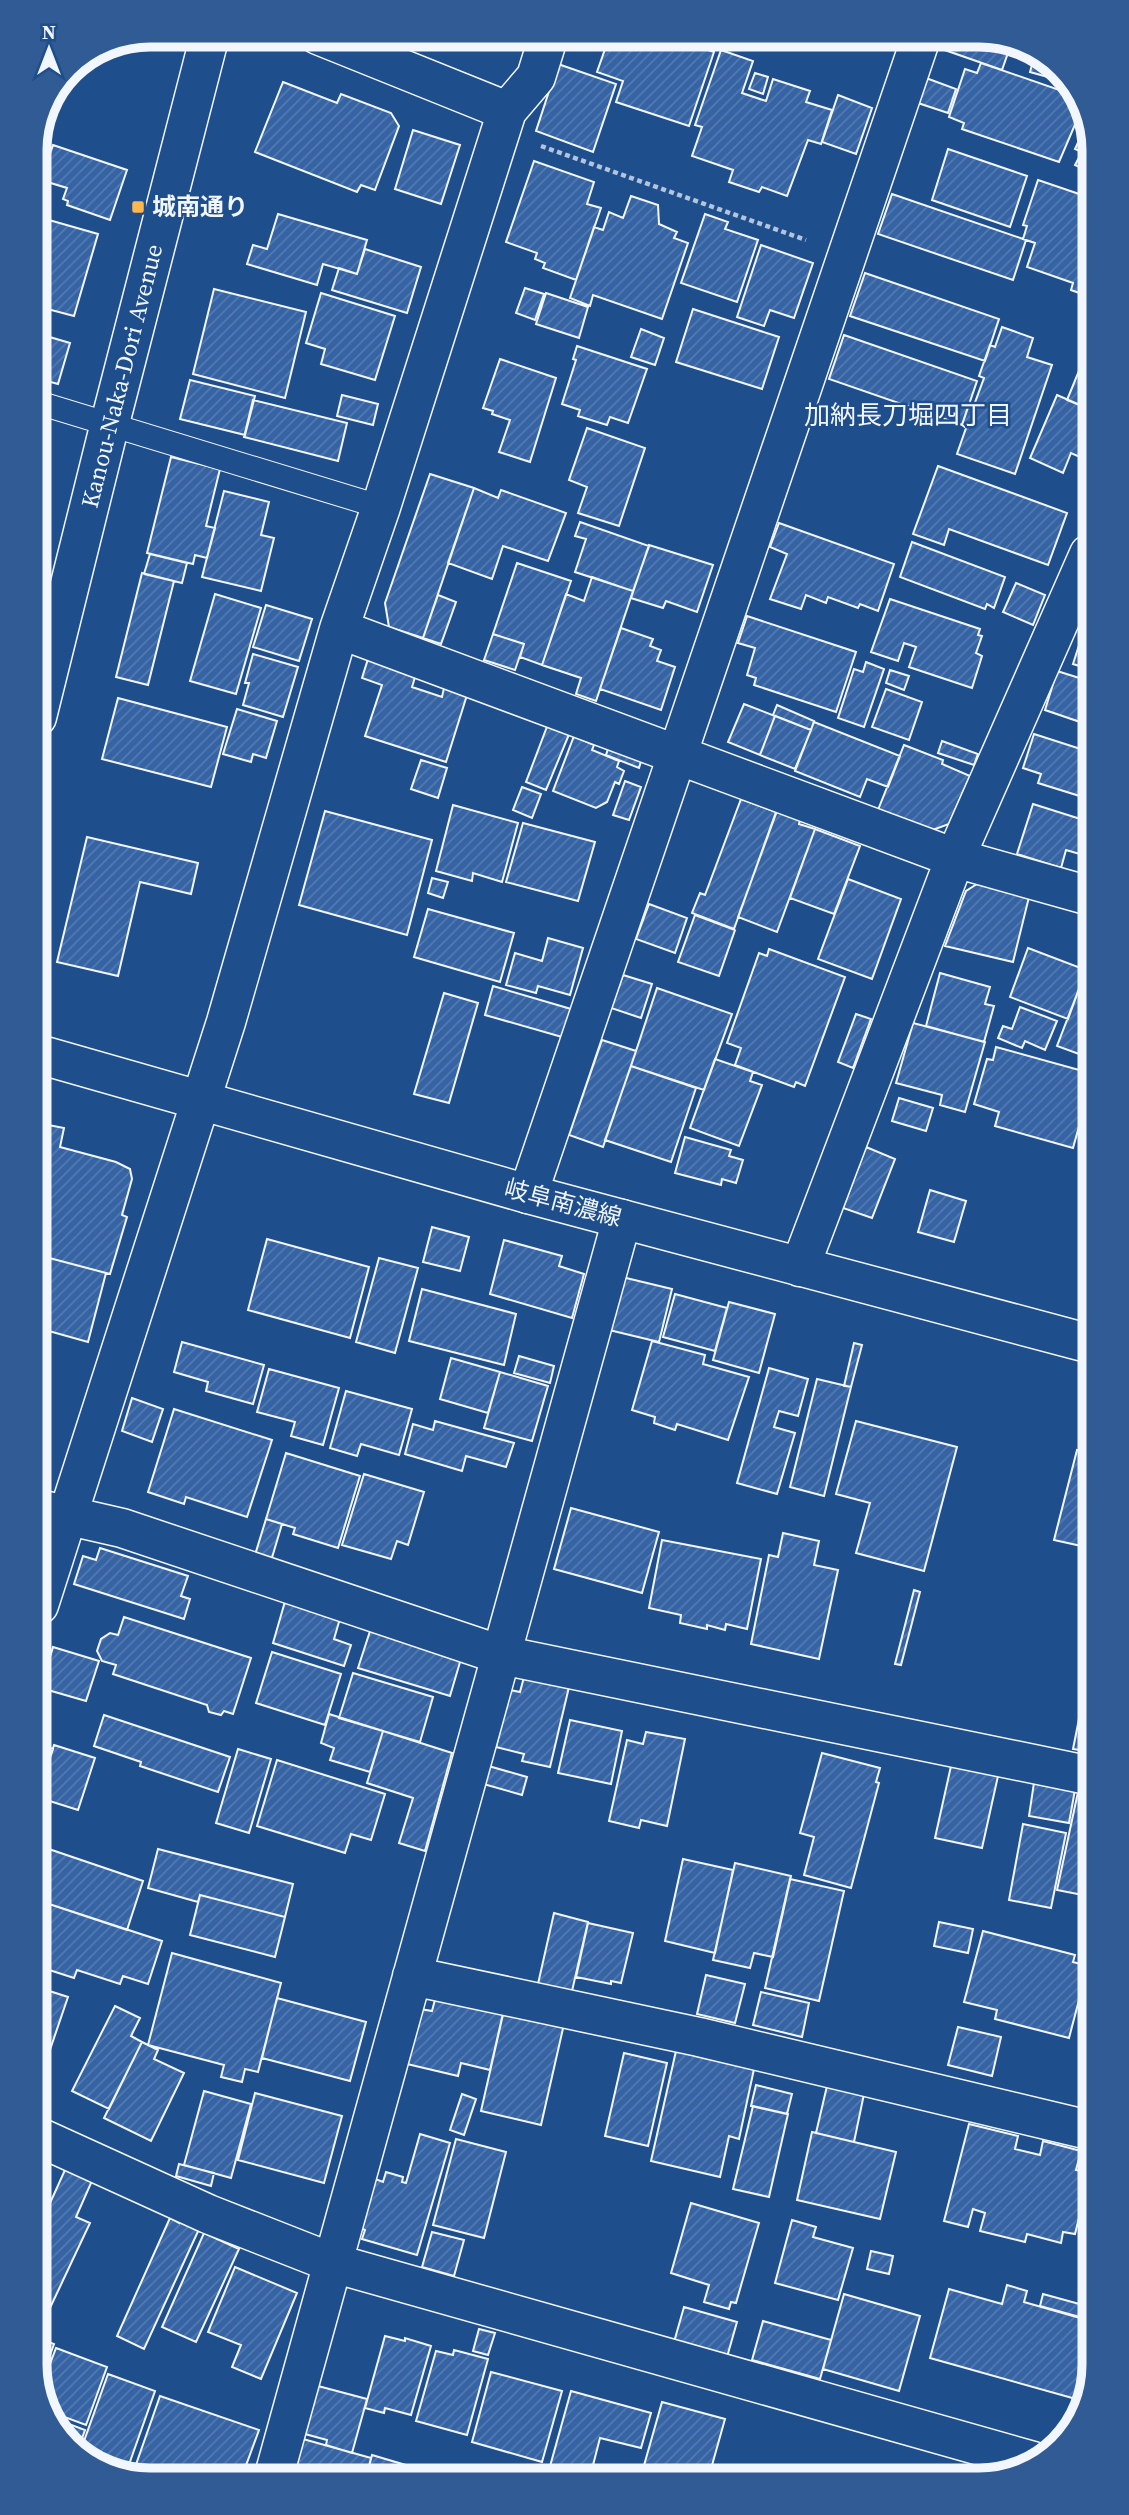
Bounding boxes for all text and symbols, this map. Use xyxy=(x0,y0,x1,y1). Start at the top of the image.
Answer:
north arrow xyxy=(14,14,84,84)
text: N xyxy=(42,19,56,45)
place label: 城南通り xyxy=(152,190,248,223)
marker: 城南通り xyxy=(130,199,146,215)
street label: Kanou-Naka-Dori Avenue xyxy=(73,241,170,511)
district label: 加納長刀堀四丁目 xyxy=(804,397,1012,433)
street label: 岐阜南濃線 xyxy=(501,1171,625,1234)

